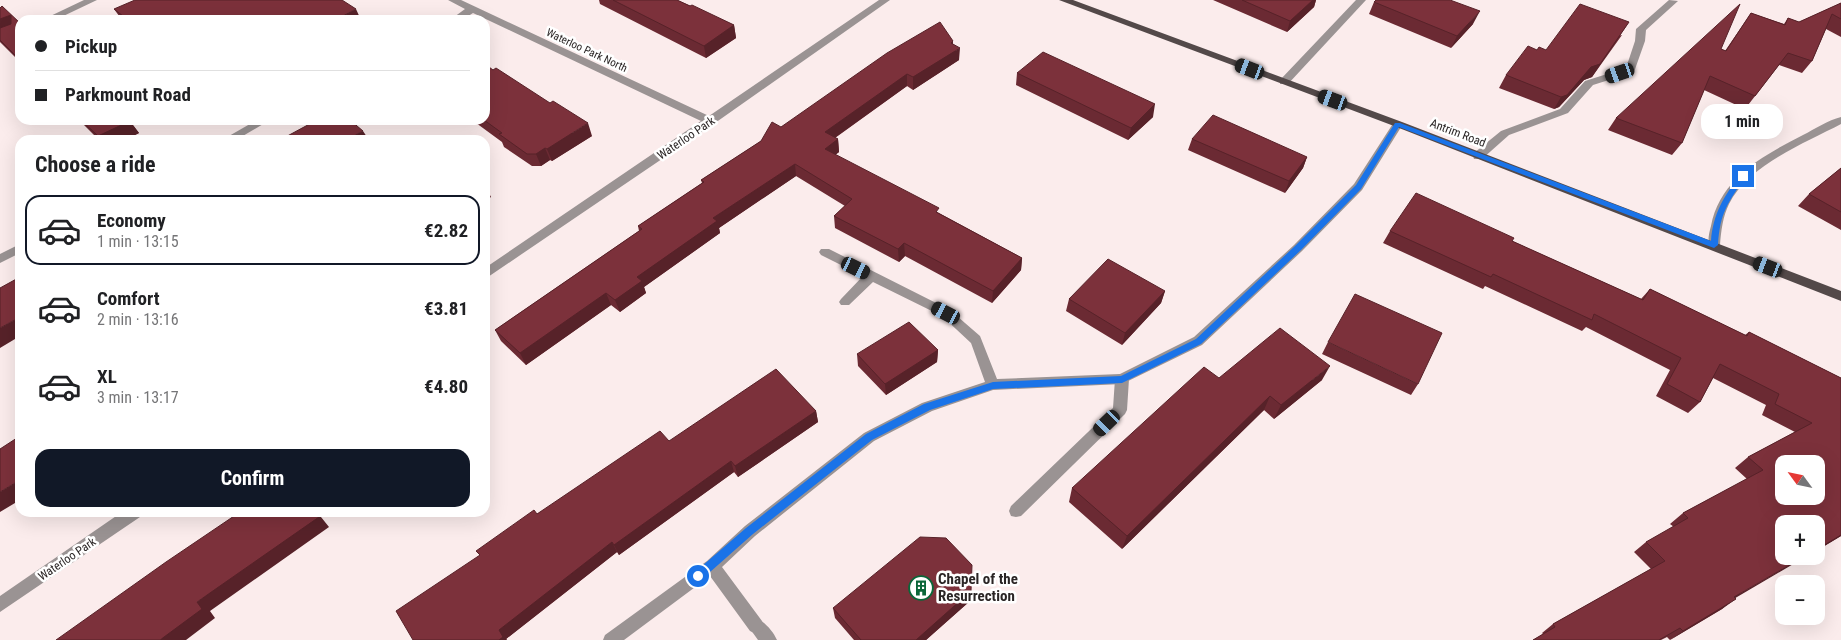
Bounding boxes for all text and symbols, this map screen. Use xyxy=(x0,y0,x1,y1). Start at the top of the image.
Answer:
street label: Waterloo Park North xyxy=(544,26,629,75)
text: Pickup xyxy=(65,35,117,58)
car xyxy=(1233,57,1266,81)
car xyxy=(1603,61,1636,85)
text: Parkmount Road xyxy=(65,83,191,106)
car xyxy=(1316,88,1349,112)
callout: 1 min xyxy=(1702,104,1784,138)
text: 1 min xyxy=(1724,112,1760,131)
street label: Waterloo Park xyxy=(655,113,718,162)
street label: Antrim Road xyxy=(1428,116,1488,150)
text: Choose a ride xyxy=(35,152,156,177)
route end xyxy=(1732,165,1754,187)
icon: car xyxy=(37,208,82,253)
text: Economy xyxy=(97,209,166,232)
text: €2.82 xyxy=(424,219,468,242)
text: 1 min · 13:15 xyxy=(97,232,179,251)
car xyxy=(839,255,872,281)
car xyxy=(1751,255,1784,279)
icon: car xyxy=(37,286,82,331)
text: Comfort xyxy=(97,287,160,310)
text: €3.81 xyxy=(424,297,468,320)
car xyxy=(929,300,962,326)
text: 2 min · 13:16 xyxy=(97,310,179,329)
icon: car xyxy=(37,364,82,409)
text: XL xyxy=(97,365,117,388)
text: €4.80 xyxy=(424,375,468,398)
text: 3 min · 13:17 xyxy=(97,388,179,407)
car xyxy=(1091,407,1123,439)
button: Confirm xyxy=(35,449,470,507)
north arrow xyxy=(1775,455,1825,505)
map controls xyxy=(1775,455,1825,625)
button: + xyxy=(1775,515,1825,565)
street label: Waterloo Park xyxy=(36,534,99,583)
route start xyxy=(687,565,709,587)
place label: Chapel of the Resurrection xyxy=(938,570,1018,605)
building icon: Chapel of the Resurrection xyxy=(908,575,934,601)
button: − xyxy=(1775,575,1825,625)

